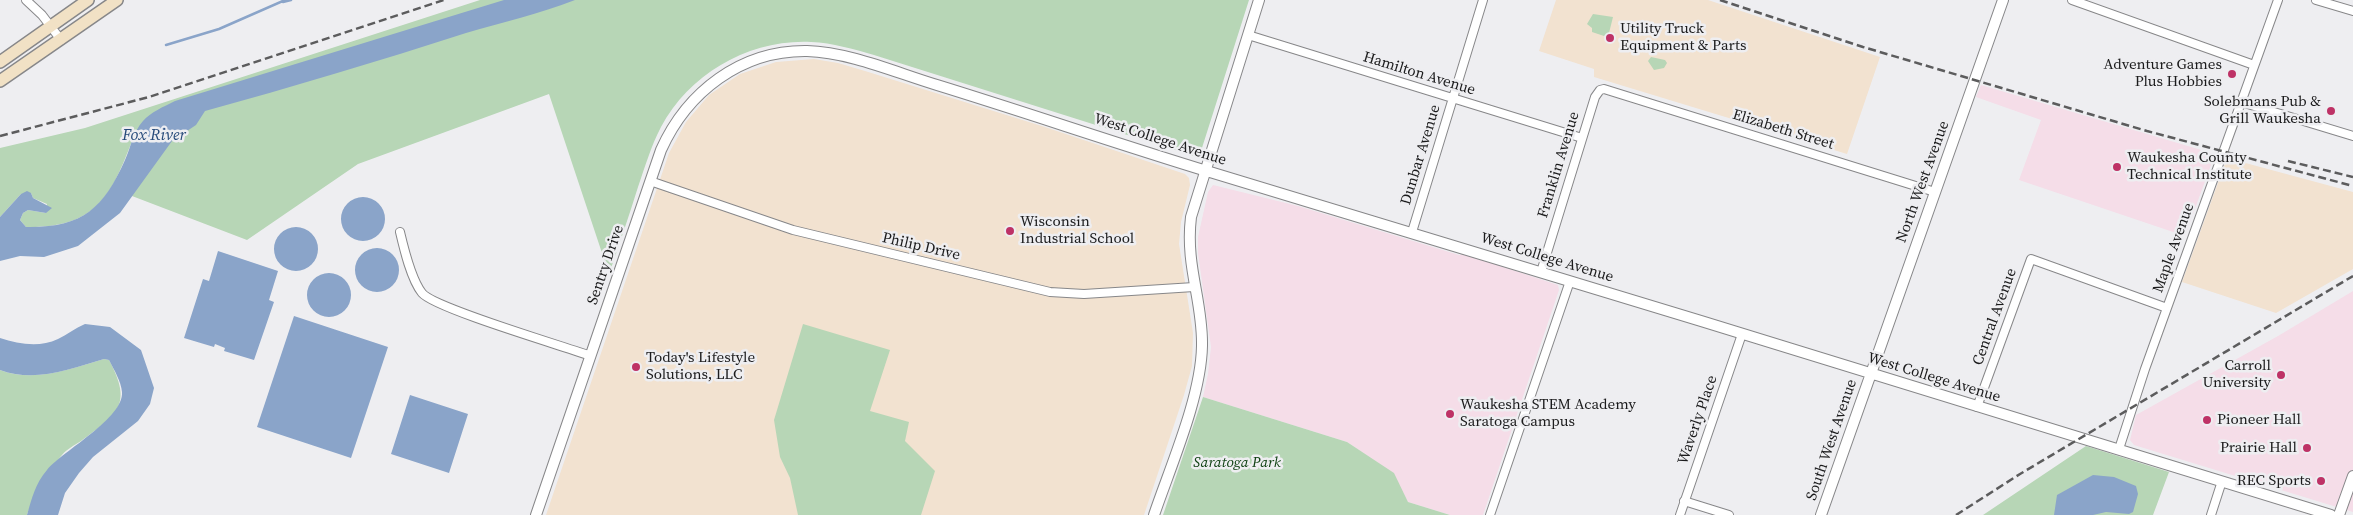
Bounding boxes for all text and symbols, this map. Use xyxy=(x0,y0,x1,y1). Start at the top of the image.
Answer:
place label: Utility Truck Equipment & Parts xyxy=(1620,20,1746,55)
marker: Utility Truck Equipment & Parts xyxy=(1604,32,1616,44)
street label: Hamilton Avenue xyxy=(1361,48,1477,100)
place label: Adventure Games Plus Hobbies xyxy=(2104,56,2222,91)
marker: Adventure Games Plus Hobbies xyxy=(2226,68,2238,80)
place label: Solebmans Pub & Grill Waukesha xyxy=(2204,93,2321,128)
street label: Dunbar Avenue xyxy=(1397,103,1445,207)
marker: Solebmans Pub & Grill Waukesha xyxy=(2325,105,2337,117)
street label: Elizabeth Street xyxy=(1730,106,1836,154)
street label: West College Avenue xyxy=(1092,110,1228,170)
street label: Franklin Avenue xyxy=(1534,110,1584,220)
street label: North West Avenue xyxy=(1893,119,1953,245)
water label: Fox River xyxy=(122,126,186,146)
place label: Waukesha County Technical Institute xyxy=(2127,149,2252,184)
marker: Waukesha County Technical Institute xyxy=(2111,161,2123,173)
street label: Maple Avenue xyxy=(2149,201,2199,295)
place label: Wisconsin Industrial School xyxy=(1020,213,1134,248)
street label: Sentry Drive xyxy=(584,223,628,307)
marker: Wisconsin Industrial School xyxy=(1004,225,1016,237)
street label: Philip Drive xyxy=(880,229,962,265)
street label: West College Avenue xyxy=(1478,229,1616,287)
street label: Central Avenue xyxy=(1969,266,2021,368)
place label: Today's Lifestyle Solutions, LLC xyxy=(646,349,755,384)
street label: West College Avenue xyxy=(1865,349,2003,407)
place label: Carroll University xyxy=(2203,357,2271,392)
marker: Today's Lifestyle Solutions, LLC xyxy=(630,361,642,373)
marker: Carroll University xyxy=(2275,369,2287,381)
street label: Waverly Place xyxy=(1674,373,1722,467)
street label: South West Avenue xyxy=(1803,377,1861,503)
place label: Waukesha STEM Academy Saratoga Campus xyxy=(1460,396,1636,431)
marker: Waukesha STEM Academy Saratoga Campus xyxy=(1444,408,1456,420)
place label: Pioneer Hall xyxy=(2217,411,2301,429)
marker: Pioneer Hall xyxy=(2201,414,2213,426)
place label: Prairie Hall xyxy=(2220,439,2297,457)
marker: Prairie Hall xyxy=(2301,442,2313,454)
park label: Saratoga Park xyxy=(1193,454,1281,472)
place label: REC Sports xyxy=(2237,472,2311,490)
marker: REC Sports xyxy=(2315,475,2327,487)

